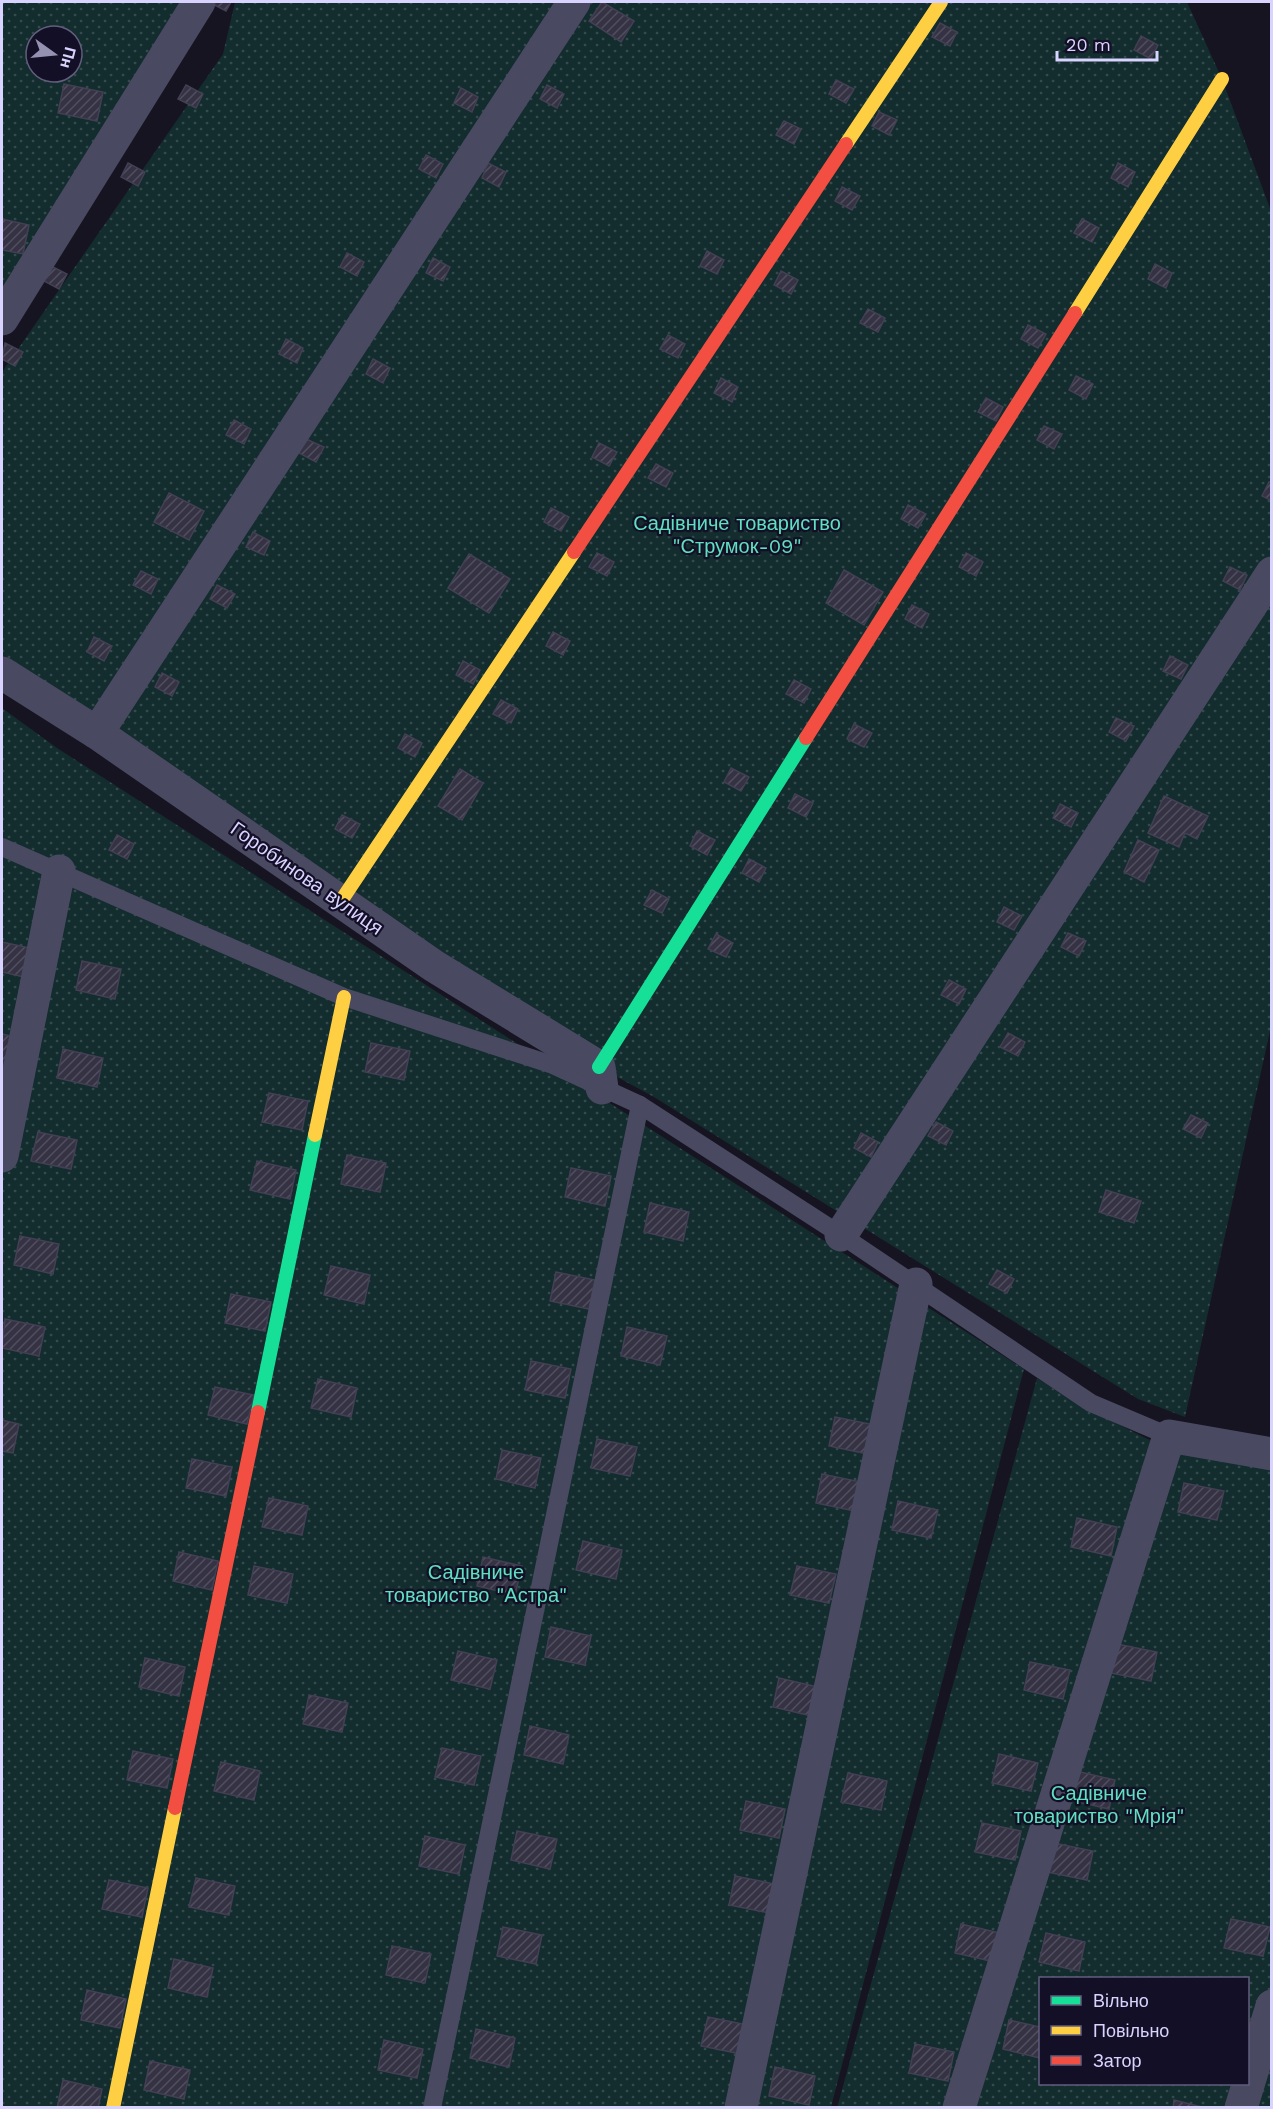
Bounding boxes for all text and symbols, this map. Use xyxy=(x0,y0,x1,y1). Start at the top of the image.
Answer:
north arrow xyxy=(24,24,84,84)
scale bar xyxy=(1057,24,1158,62)
text: 20 m xyxy=(1066,34,1111,55)
text: Пн xyxy=(56,45,80,70)
park label: Садівниче товариство "Струмок-09" xyxy=(633,511,841,558)
street label: Горобинова вулиця xyxy=(226,816,388,940)
park label: Садівниче товариство "Астра" xyxy=(385,1560,567,1607)
park label: Садівниче товариство "Мрія" xyxy=(1014,1781,1184,1828)
legend xyxy=(1039,1977,1249,2085)
text: Вільно xyxy=(1093,1990,1149,2011)
text: Повільно xyxy=(1093,2020,1169,2041)
text: Затор xyxy=(1093,2050,1142,2071)

